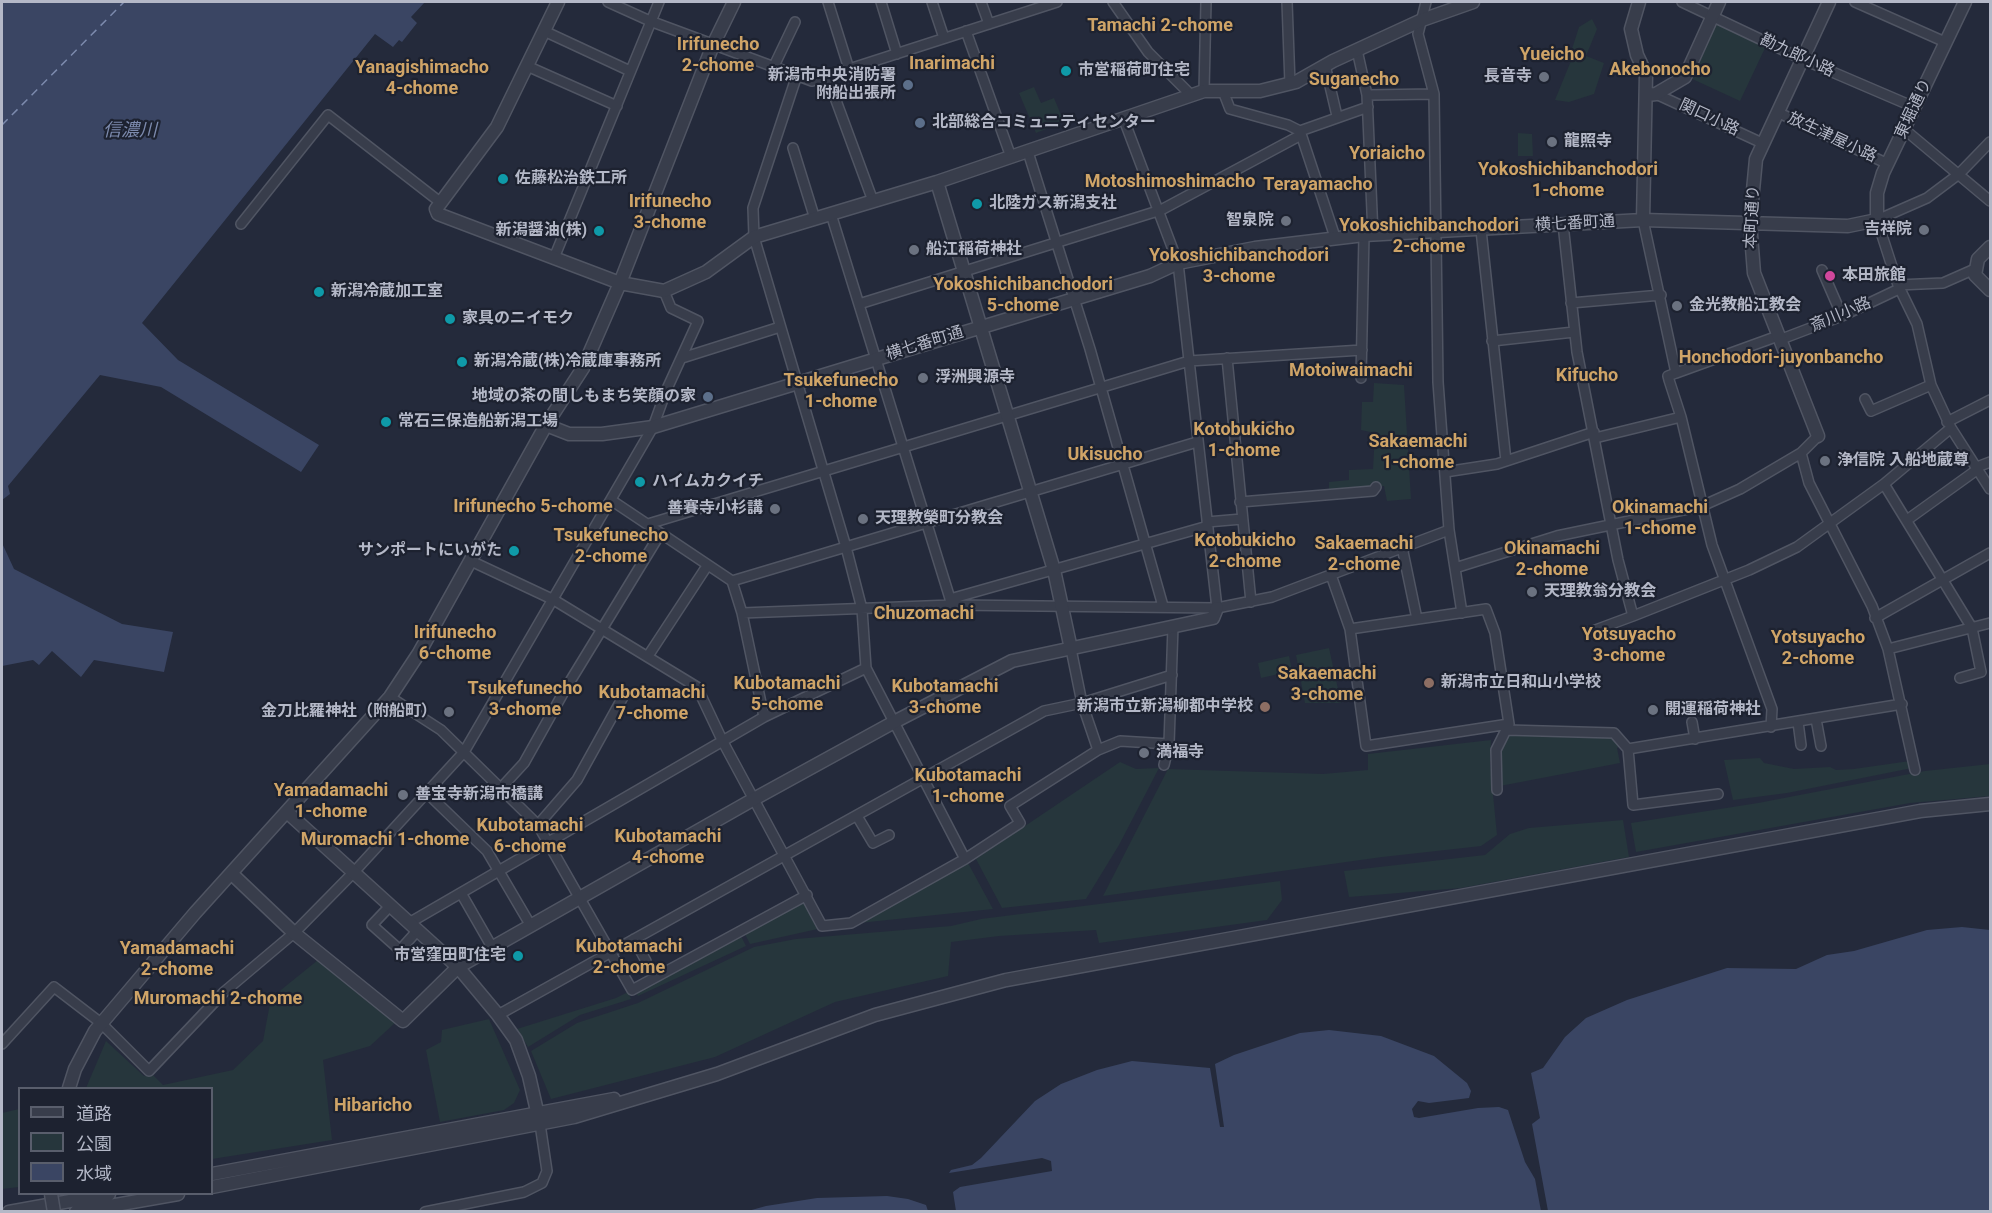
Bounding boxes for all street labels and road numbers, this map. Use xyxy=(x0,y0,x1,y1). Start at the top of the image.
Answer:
street label: 勘九郎小路 xyxy=(1757,30,1837,82)
street label: 東堀通り xyxy=(1892,76,1936,142)
street label: 関口小路 xyxy=(1676,96,1742,140)
street label: 放生津屋小路 xyxy=(1784,109,1880,167)
street label: 本町通り xyxy=(1742,185,1764,249)
street label: 横七番町通 xyxy=(1535,212,1615,236)
street label: 斎川小路 xyxy=(1808,294,1874,336)
street label: 横七番町通 xyxy=(884,323,966,365)

